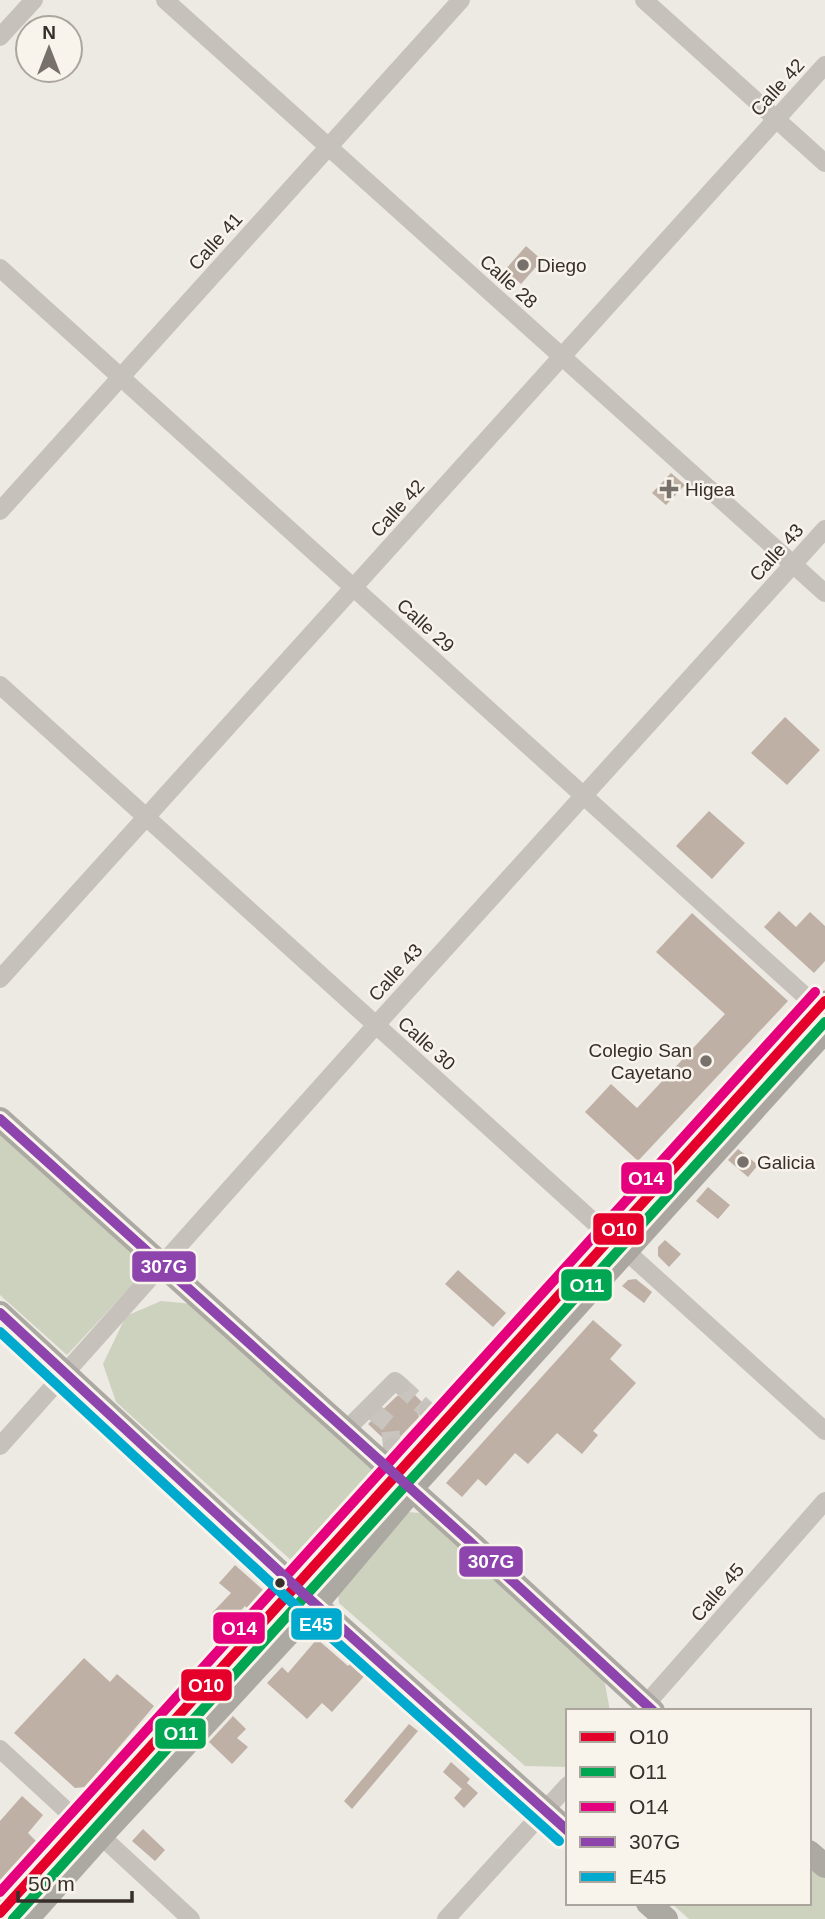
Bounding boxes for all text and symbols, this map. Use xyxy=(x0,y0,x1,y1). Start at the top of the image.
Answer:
north arrow xyxy=(14,14,84,84)
text: N xyxy=(42,22,56,43)
street label: Calle 42 xyxy=(746,54,809,120)
street label: Calle 41 xyxy=(184,208,247,274)
street label: Calle 28 xyxy=(476,250,542,313)
place label: Diego xyxy=(537,255,587,276)
marker: Diego xyxy=(515,257,531,273)
street label: Calle 42 xyxy=(366,475,429,541)
marker: Higea xyxy=(659,479,679,499)
place label: Higea xyxy=(685,479,735,500)
street label: Calle 43 xyxy=(745,519,808,585)
street label: Calle 29 xyxy=(393,594,459,657)
street label: Calle 43 xyxy=(364,939,427,1005)
street label: Calle 30 xyxy=(394,1012,460,1075)
place label: Colegio San Cayetano xyxy=(588,1040,692,1083)
marker: Colegio San Cayetano xyxy=(698,1053,714,1069)
place label: Galicia xyxy=(757,1152,816,1173)
marker: Galicia xyxy=(735,1154,751,1170)
line badge: O14 xyxy=(620,1161,673,1195)
text: O14 xyxy=(628,1168,664,1189)
line badge: O10 xyxy=(592,1212,645,1246)
text: O10 xyxy=(601,1219,637,1240)
line badge: 307G xyxy=(131,1250,197,1283)
text: 307G xyxy=(141,1256,187,1277)
line badge: O11 xyxy=(560,1268,613,1302)
text: O11 xyxy=(570,1275,605,1296)
line badge: 307G xyxy=(458,1545,524,1578)
text: 307G xyxy=(468,1551,514,1572)
street label: Calle 45 xyxy=(687,1559,748,1626)
unlabelled marker xyxy=(273,1576,287,1590)
line badge: E45 xyxy=(290,1607,343,1641)
line badge: O14 xyxy=(212,1611,266,1645)
text: E45 xyxy=(299,1614,333,1635)
text: O14 xyxy=(221,1618,257,1639)
line badge: O10 xyxy=(180,1668,233,1702)
text: O10 xyxy=(188,1675,224,1696)
legend xyxy=(566,1709,811,1905)
line badge: O11 xyxy=(154,1717,207,1750)
text: O11 xyxy=(164,1723,199,1744)
text: O10 xyxy=(629,1725,669,1748)
text: O11 xyxy=(629,1760,667,1783)
text: O14 xyxy=(629,1795,669,1818)
text: 307G xyxy=(629,1830,680,1853)
scale bar xyxy=(18,1860,131,1904)
text: E45 xyxy=(629,1865,666,1888)
text: 50 m xyxy=(28,1872,75,1895)

